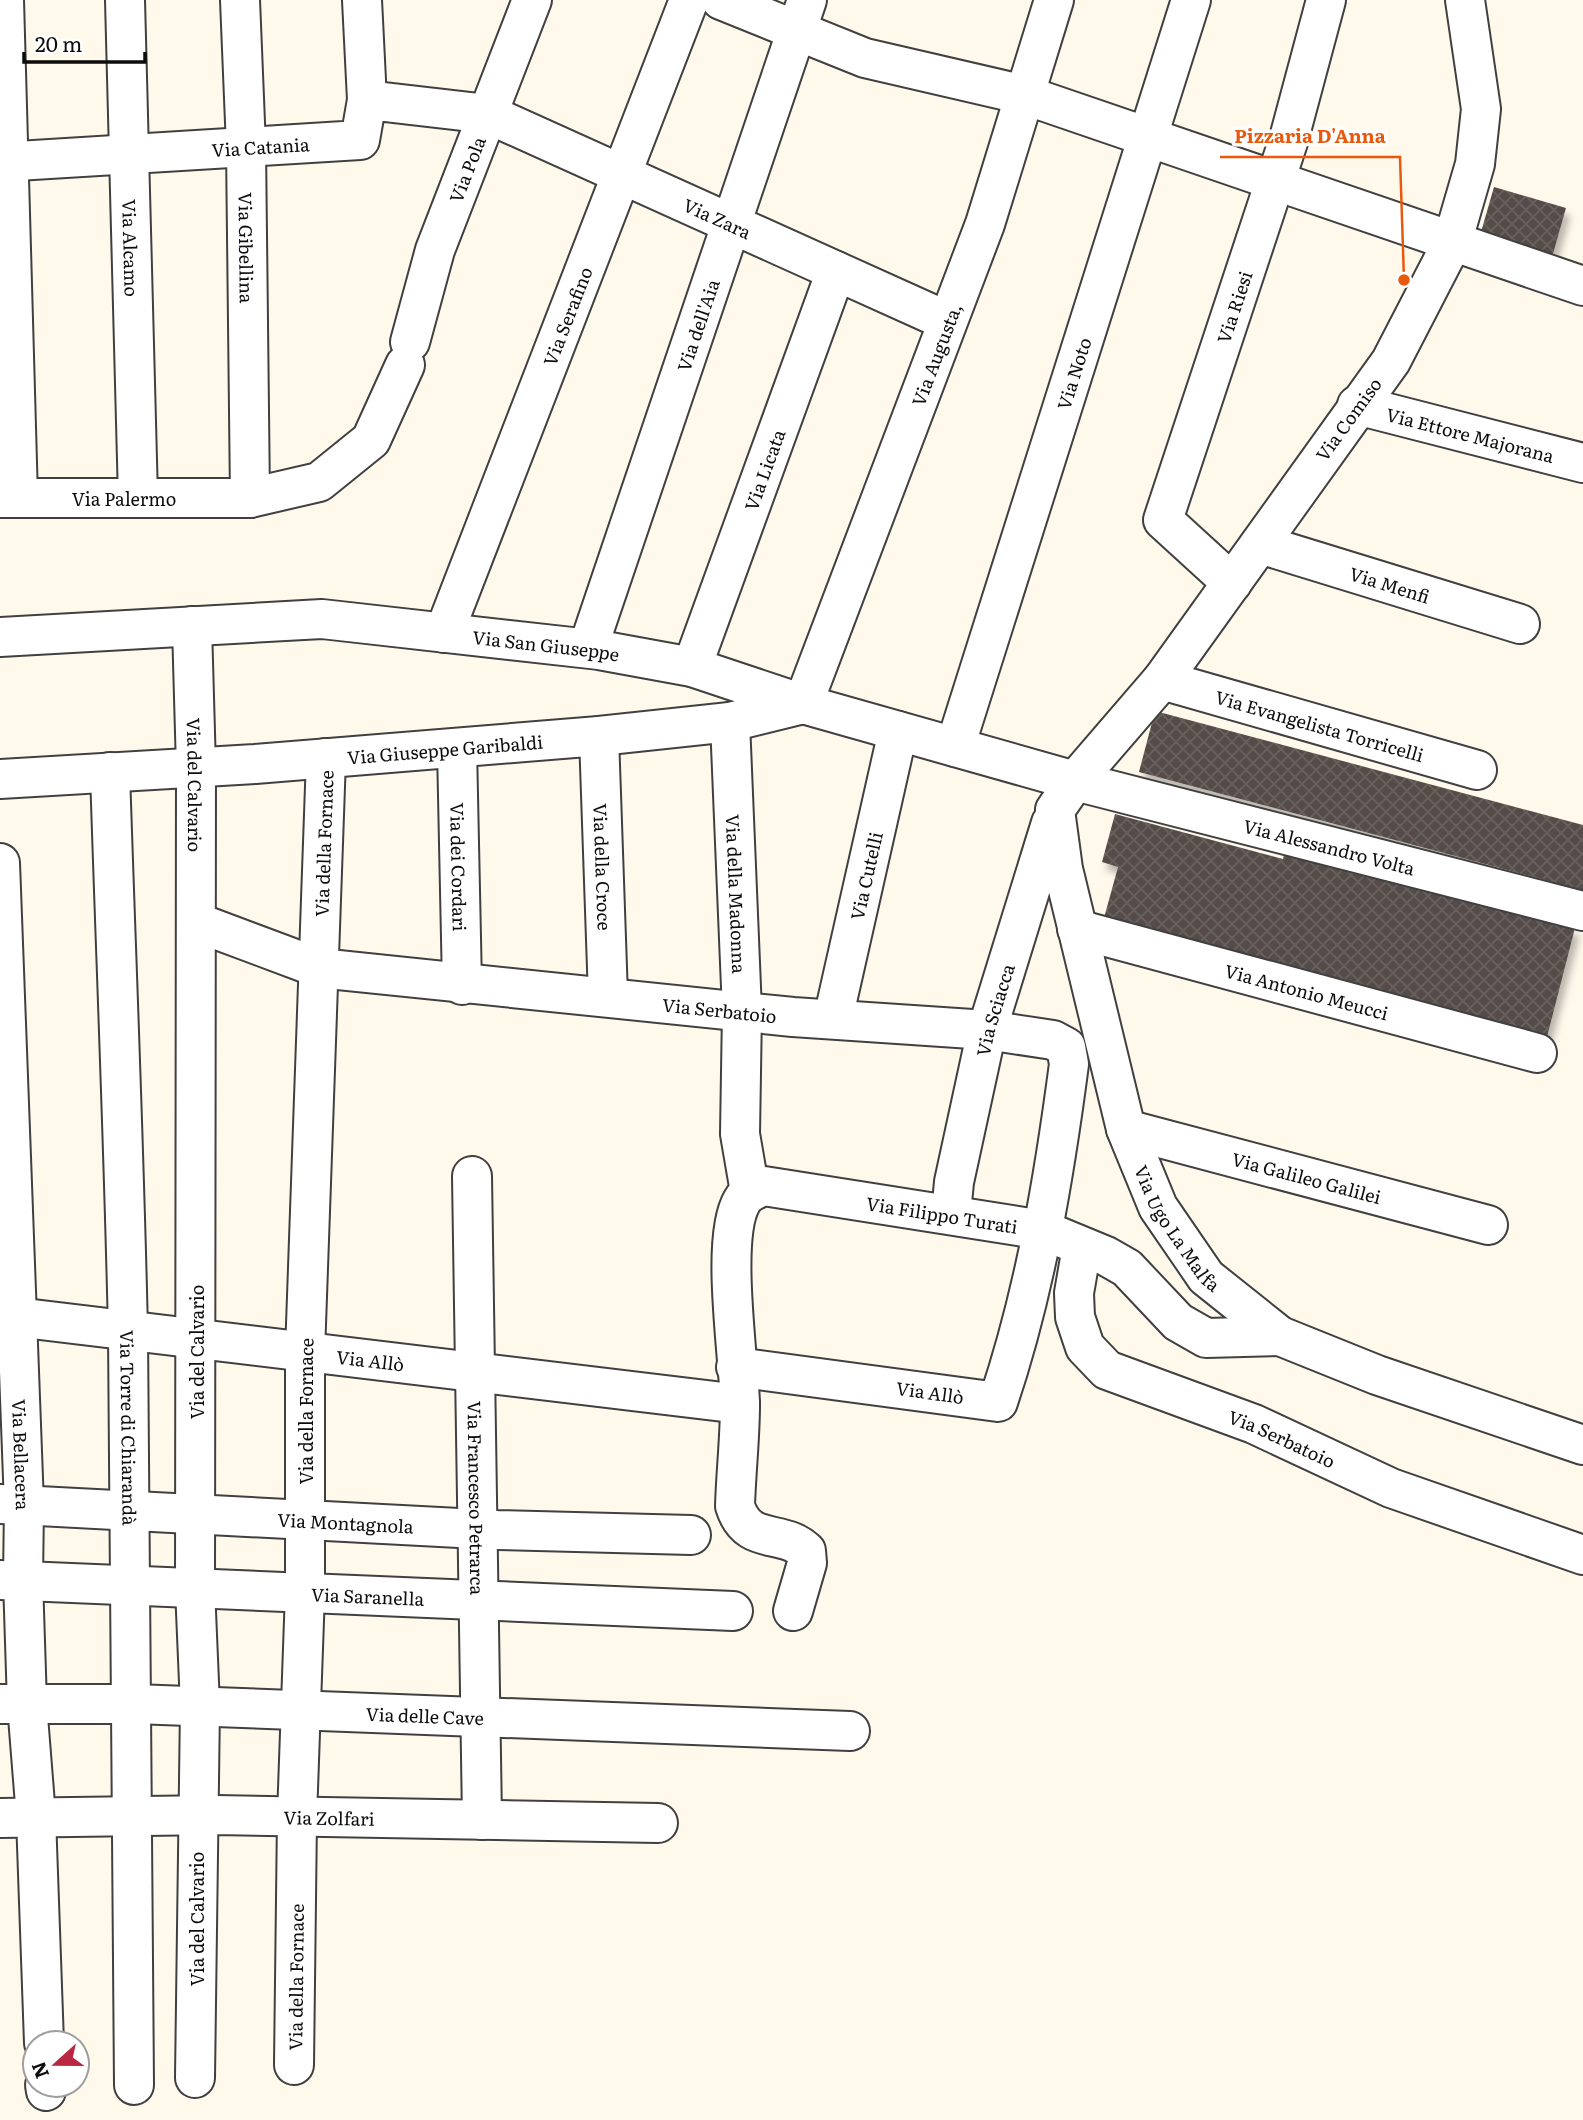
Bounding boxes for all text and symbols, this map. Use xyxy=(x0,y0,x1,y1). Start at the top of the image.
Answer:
scale bar xyxy=(24,21,145,65)
text: 20 m xyxy=(35,27,82,58)
callout: Pizzaria D'Anna xyxy=(1220,117,1400,157)
text: Pizzaria D'Anna xyxy=(1234,121,1386,149)
street label: Via Catania xyxy=(211,130,311,163)
street label: Via Pola xyxy=(441,132,492,206)
street label: Via Zara xyxy=(679,190,756,245)
street label: Via Gibellina xyxy=(233,192,261,304)
street label: Via Alcamo xyxy=(117,199,146,297)
street label: Via Serafino xyxy=(535,262,598,369)
street label: Via Riesi xyxy=(1209,267,1258,346)
street label: Via dell'Aia xyxy=(669,275,725,375)
street label: Via Augusta, xyxy=(904,299,967,410)
street label: Via Noto xyxy=(1049,334,1097,413)
street label: Via Comiso xyxy=(1308,372,1388,466)
street label: Via Ettore Majorana xyxy=(1383,400,1557,469)
street label: Via Licata xyxy=(737,425,791,514)
street label: Via Palermo xyxy=(72,485,176,512)
street label: Via Menfi xyxy=(1346,559,1434,609)
street label: Via San Giuseppe xyxy=(471,622,622,667)
street label: Via Evangelista Torricelli xyxy=(1212,682,1427,768)
street label: Via del Calvario xyxy=(181,717,210,852)
street label: Via Giuseppe Garibaldi xyxy=(346,727,544,770)
street label: Via della Fornace xyxy=(307,770,339,917)
street label: Via dei Cordari xyxy=(445,802,474,932)
street label: Via della Croce xyxy=(588,803,619,931)
street label: Via Alessandro Volta xyxy=(1241,811,1418,881)
street label: Via della Madonna xyxy=(720,814,754,974)
street label: Via Cutelli xyxy=(842,829,888,922)
street label: Via Antonio Meucci xyxy=(1222,956,1392,1026)
street label: Via Sciacca xyxy=(968,960,1020,1059)
street label: Via Serbatoio xyxy=(661,990,778,1029)
street label: Via Galileo Galilei xyxy=(1229,1144,1384,1210)
street label: Via Ugo La Malfa xyxy=(1129,1161,1227,1297)
street label: Via Filippo Turati xyxy=(865,1189,1020,1239)
street label: Via del Calvario xyxy=(183,1285,210,1419)
street label: Via Torre di Chiarandà xyxy=(114,1330,144,1526)
street label: Via della Fornace xyxy=(291,1337,319,1485)
street label: Via Allò xyxy=(335,1342,406,1377)
street label: Via Allò xyxy=(894,1374,966,1410)
street label: Via Bellacera xyxy=(7,1398,38,1511)
street label: Via Francesco Petrarca xyxy=(462,1401,492,1595)
street label: Via Serbatoio xyxy=(1225,1402,1340,1474)
street label: Via Montagnola xyxy=(277,1505,415,1539)
street label: Via Saranella xyxy=(311,1580,425,1611)
street label: Via delle Cave xyxy=(365,1699,484,1731)
street label: Via Zolfari xyxy=(283,1803,375,1831)
street label: Via del Calvario xyxy=(183,1852,210,1986)
street label: Via della Fornace xyxy=(281,1904,309,2051)
north arrow xyxy=(21,2029,91,2099)
text: N xyxy=(23,2058,55,2083)

